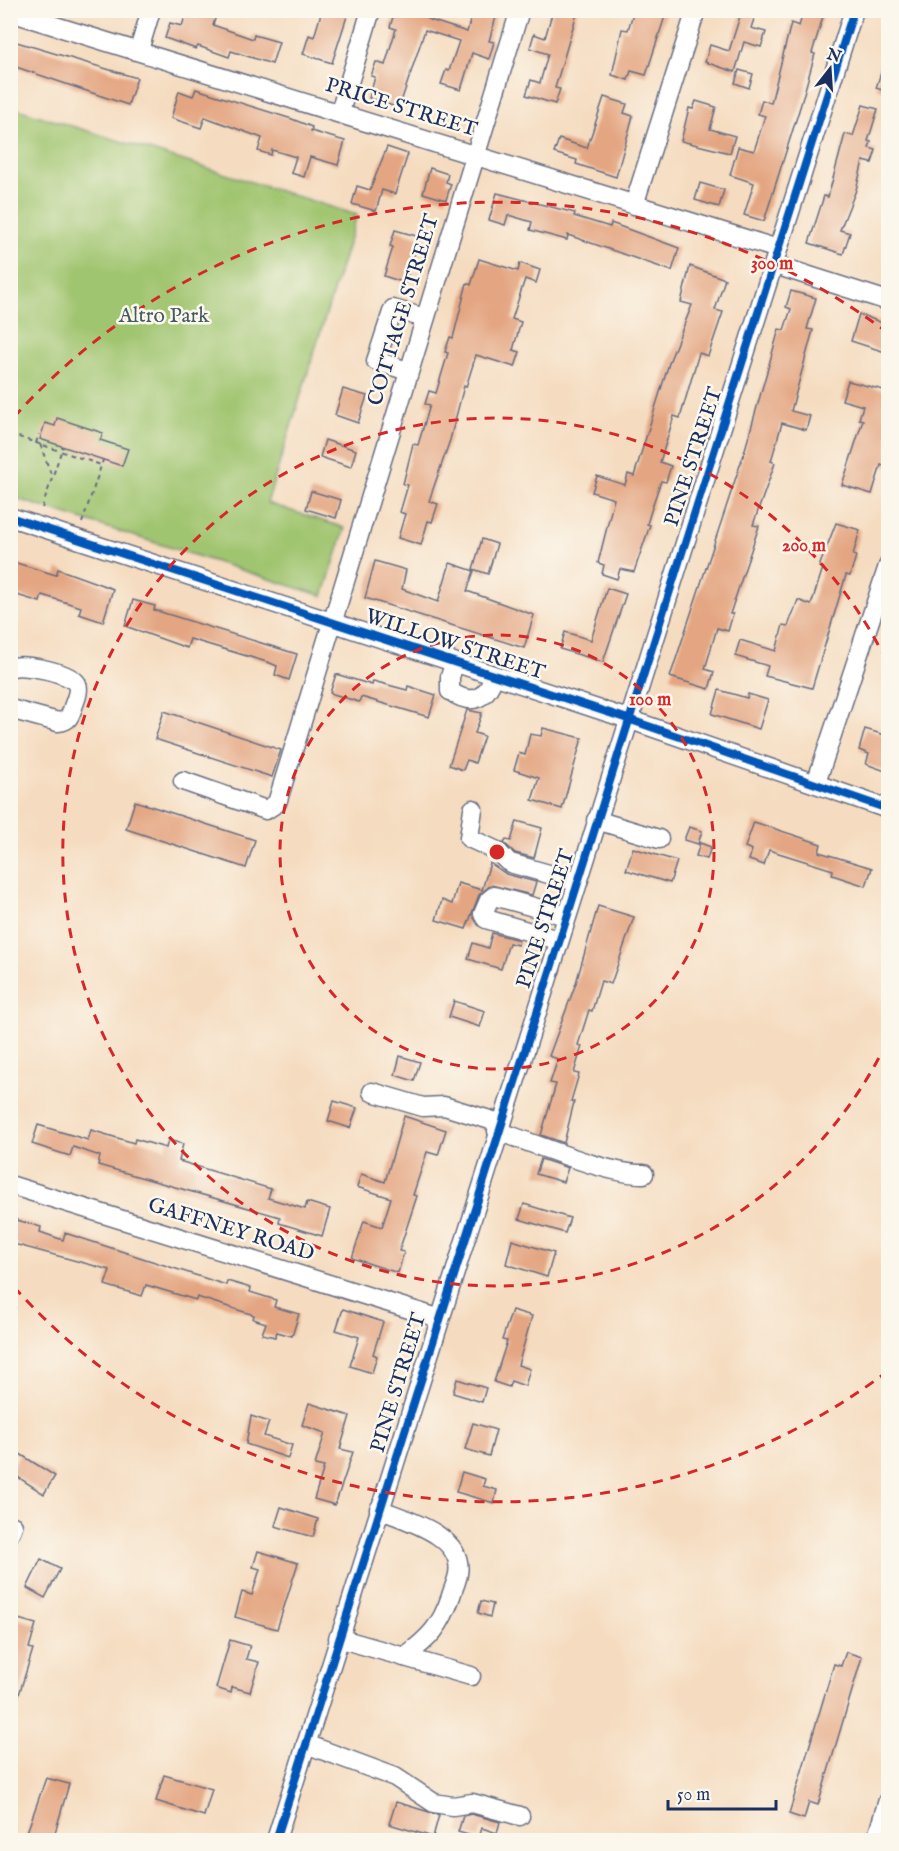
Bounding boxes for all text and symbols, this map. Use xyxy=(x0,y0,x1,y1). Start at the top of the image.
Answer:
north arrow xyxy=(800,39,860,99)
text: N xyxy=(823,45,843,68)
street label: PRICE STREET xyxy=(322,72,481,144)
street label: COTTAGE STREET xyxy=(362,210,446,409)
text: 300 m xyxy=(751,253,793,276)
park label: Altro Park xyxy=(118,303,210,330)
street label: PINE STREET xyxy=(659,383,729,530)
text: 200 m xyxy=(782,535,826,558)
street label: WILLOW STREET xyxy=(362,603,549,687)
text: 100 m xyxy=(629,689,671,712)
centre of rings xyxy=(487,842,507,862)
street label: PINE STREET xyxy=(511,845,581,992)
street label: GAFFNEY ROAD xyxy=(145,1192,317,1268)
street label: PINE STREET xyxy=(365,1309,433,1456)
scale bar xyxy=(668,1773,776,1811)
text: 50 m xyxy=(677,1784,710,1807)

